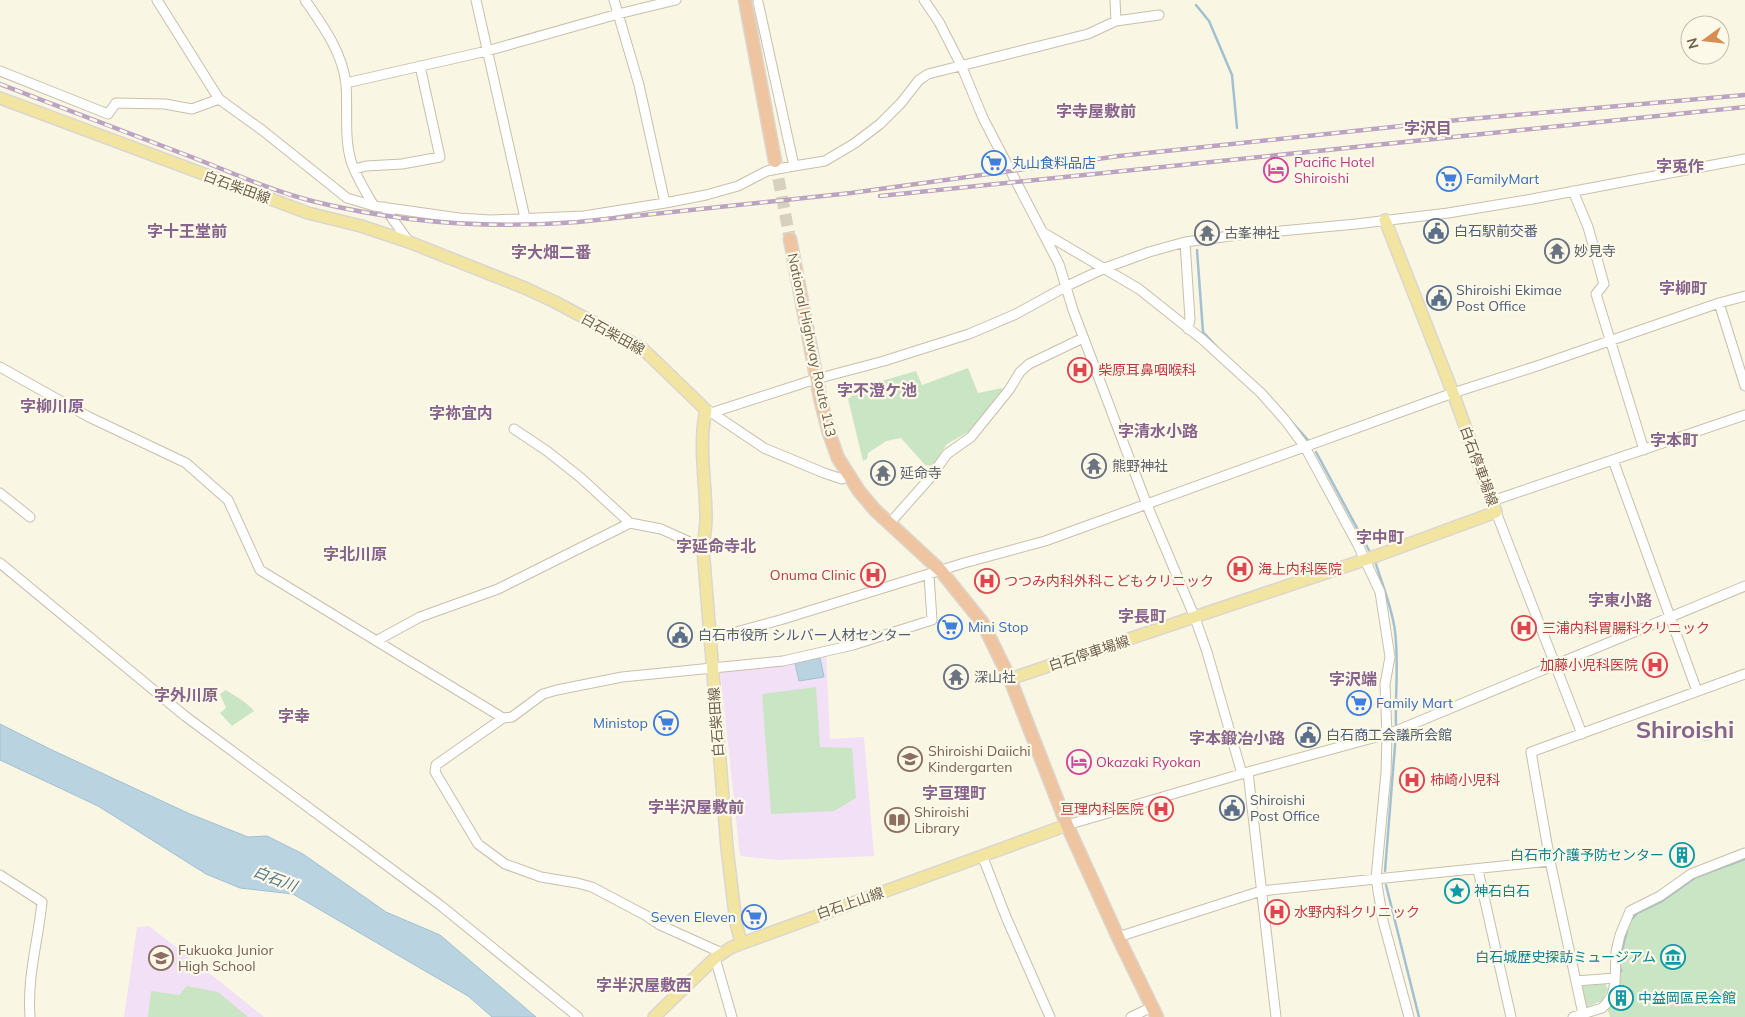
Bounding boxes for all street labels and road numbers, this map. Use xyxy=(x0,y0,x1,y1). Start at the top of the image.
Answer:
street label: 白石柴田線 xyxy=(201,167,273,207)
street label: National Highway Route 113 xyxy=(784,251,840,439)
street label: 白石柴田線 xyxy=(578,309,648,359)
street label: 白石停車場線 xyxy=(1456,423,1502,509)
street label: 白石停車場線 xyxy=(1046,631,1132,675)
street label: 白石柴田線 xyxy=(705,686,727,758)
street label: 白石上山線 xyxy=(814,883,886,923)

